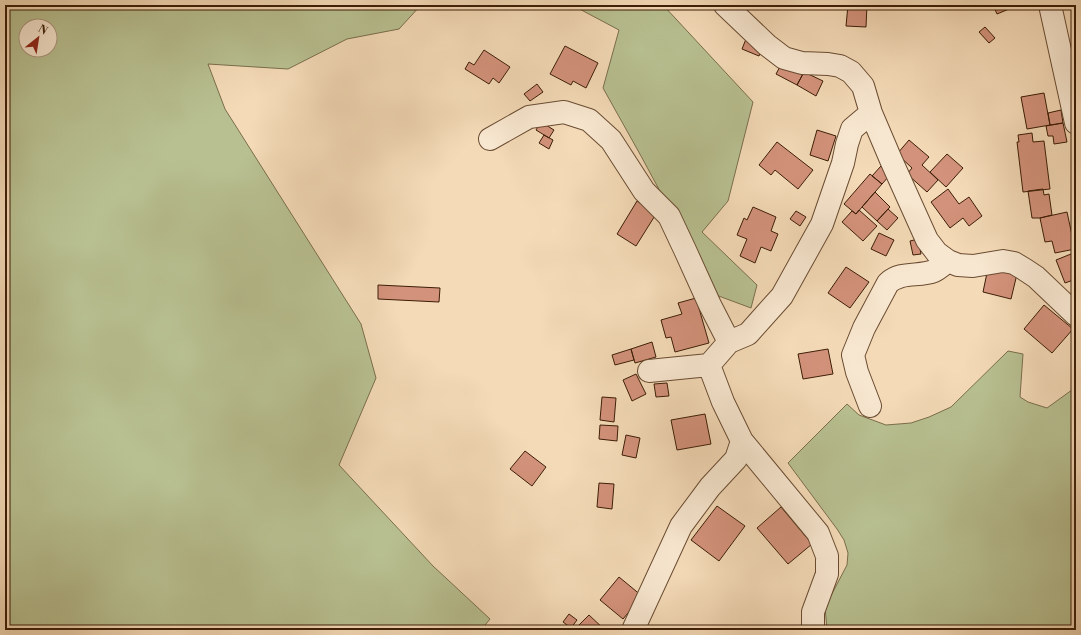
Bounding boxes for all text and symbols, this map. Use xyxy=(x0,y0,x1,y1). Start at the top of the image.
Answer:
north arrow xyxy=(18,18,58,58)
text: N xyxy=(35,22,50,39)

